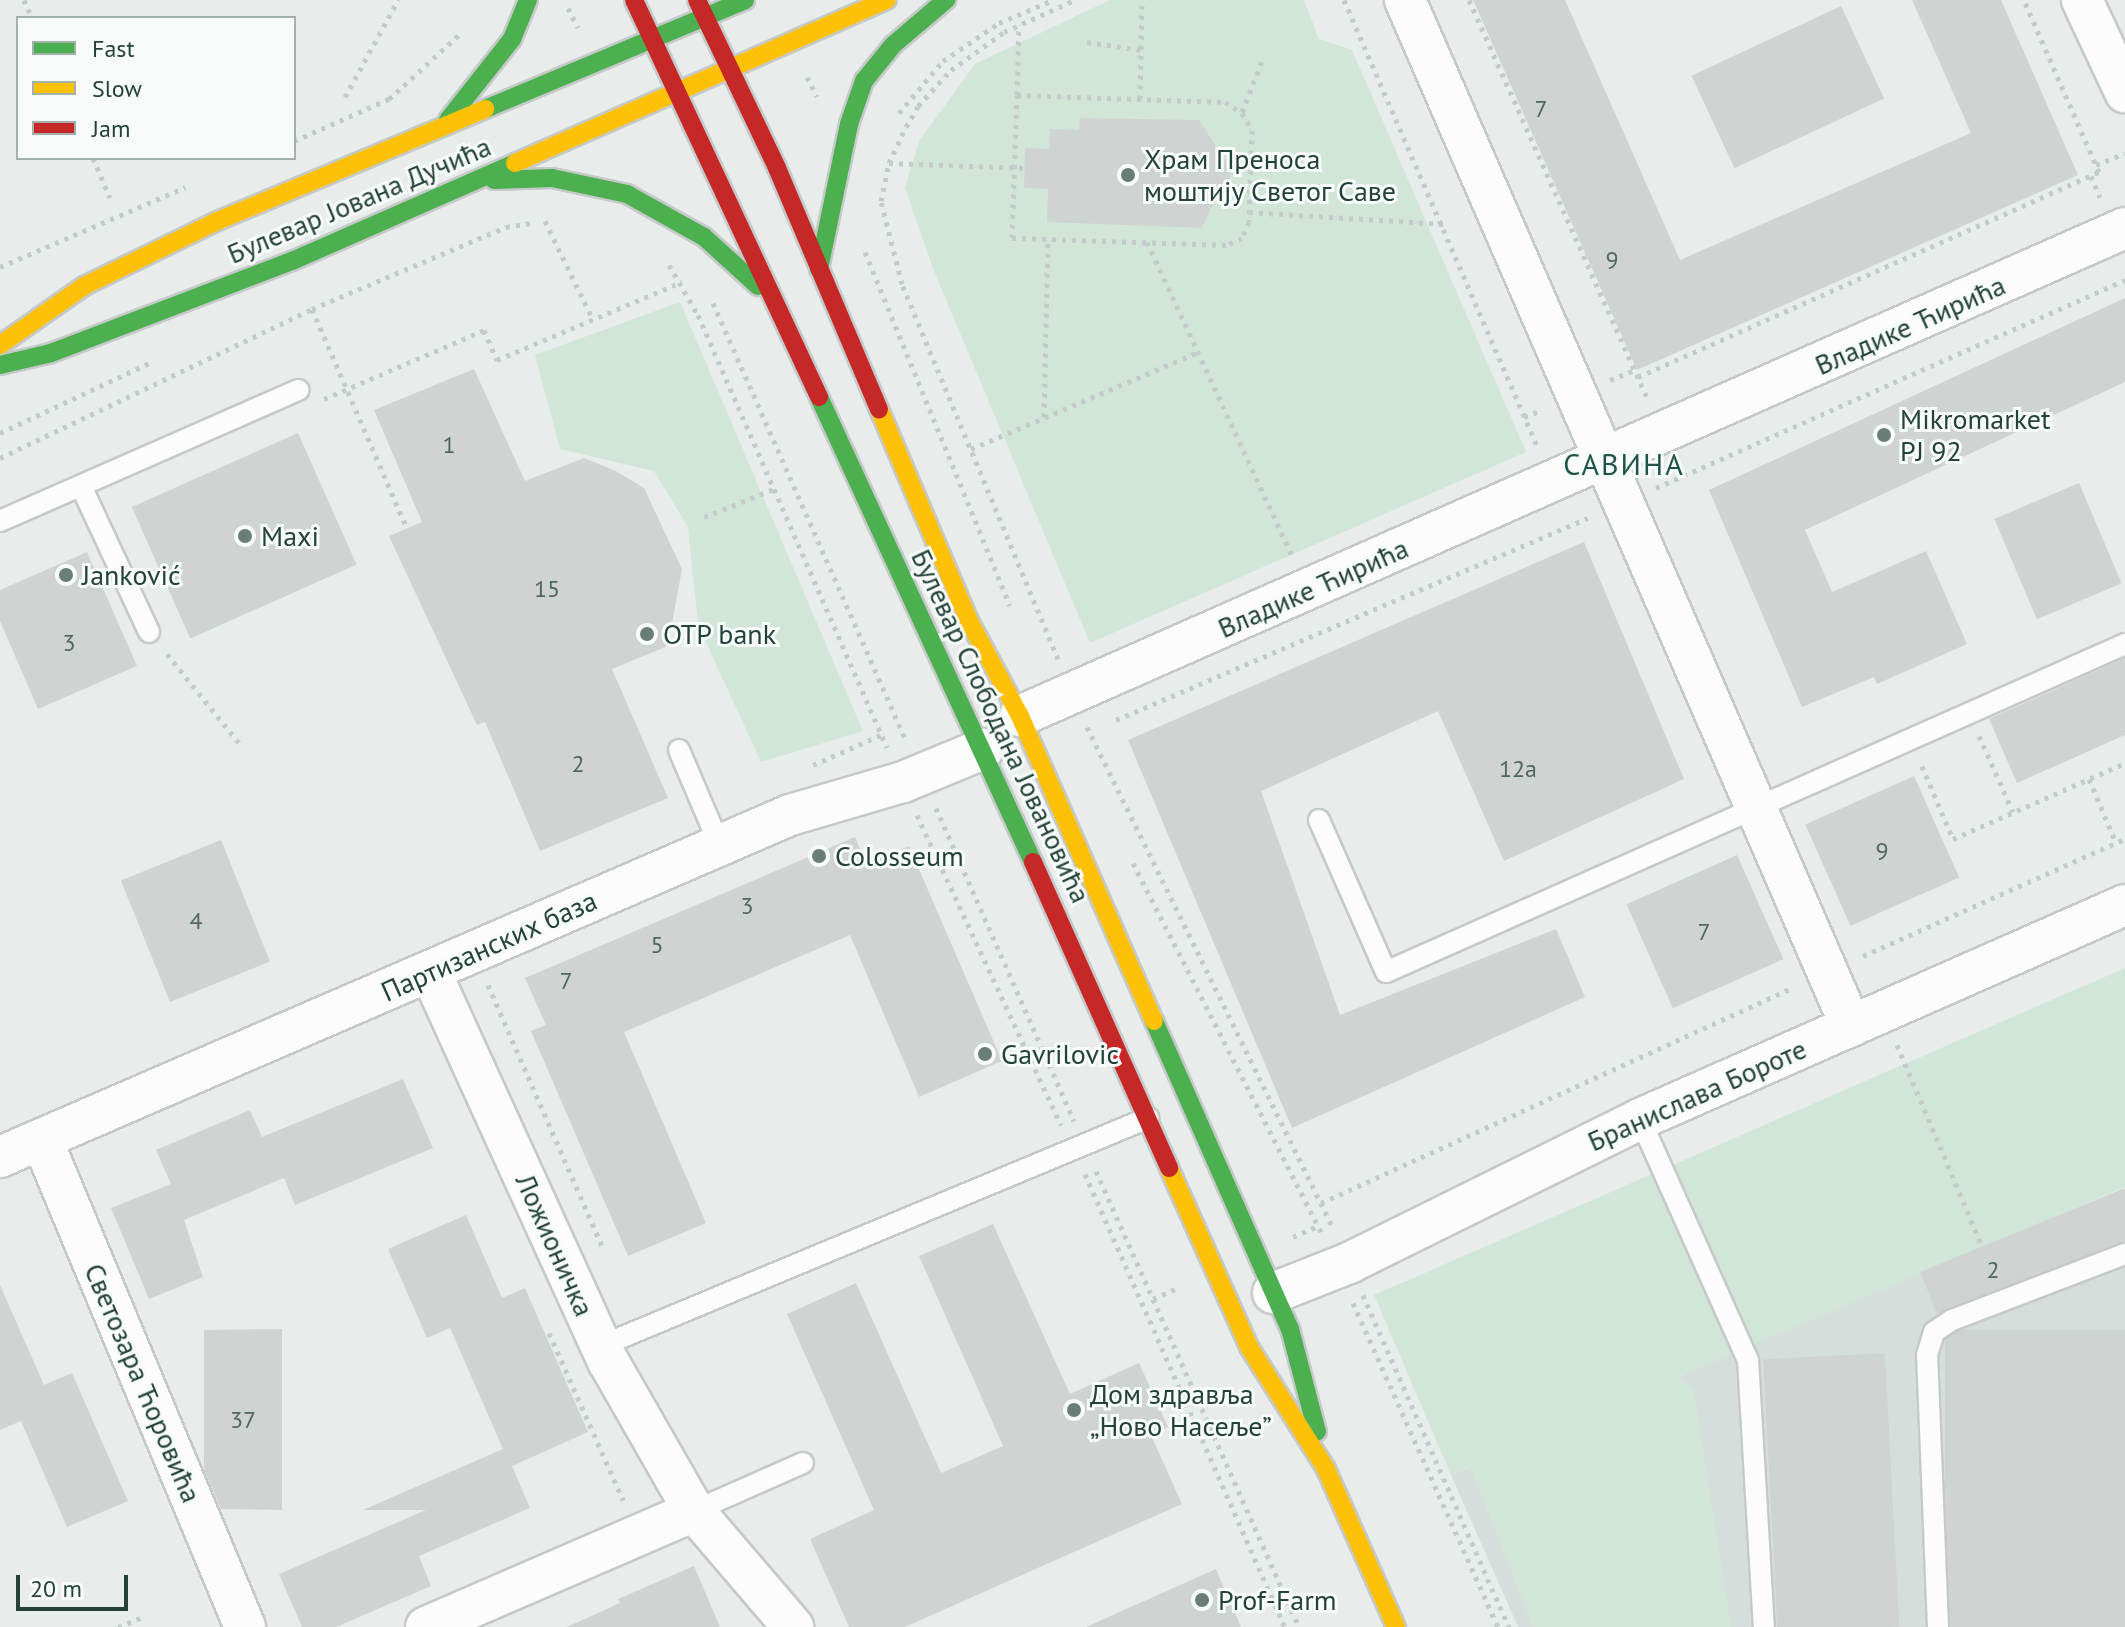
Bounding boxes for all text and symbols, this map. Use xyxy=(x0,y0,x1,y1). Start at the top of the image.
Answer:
legend xyxy=(16,16,296,160)
text: Fast xyxy=(92,33,135,64)
text: Slow xyxy=(92,73,142,104)
house number: 7 xyxy=(1534,95,1548,123)
text: Jam xyxy=(92,113,130,144)
street label: Булевар Јована Дучића xyxy=(222,129,496,271)
place label: Храм Преноса моштију Светог Саве xyxy=(1144,142,1398,208)
marker: Храм Преноса моштију Светог Саве xyxy=(1119,166,1137,184)
house number: 9 xyxy=(1605,246,1619,274)
street label: Владике Ћирића xyxy=(1809,268,2011,382)
place label: Mikromarket PJ 92 xyxy=(1900,402,2051,468)
marker: Mikromarket PJ 92 xyxy=(1875,426,1893,444)
house number: 1 xyxy=(442,431,456,459)
district label: САВИНА xyxy=(1563,446,1685,482)
place label: Maxi xyxy=(261,519,319,553)
marker: Maxi xyxy=(236,527,254,545)
street label: Владике Ћирића xyxy=(1212,531,1414,645)
street label: Булевар Слободана Јовановића xyxy=(904,544,1098,908)
place label: Janković xyxy=(82,558,181,592)
marker: Janković xyxy=(57,566,75,584)
house number: 15 xyxy=(534,575,560,603)
place label: OTP bank xyxy=(663,617,777,651)
marker: OTP bank xyxy=(638,625,656,643)
house number: 3 xyxy=(62,629,76,657)
house number: 2 xyxy=(571,750,585,778)
house number: 12a xyxy=(1499,755,1537,783)
house number: 9 xyxy=(1875,837,1889,865)
place label: Colosseum xyxy=(835,839,964,873)
marker: Colosseum xyxy=(810,847,828,865)
street label: Партизанских база xyxy=(376,883,602,1009)
house number: 3 xyxy=(740,892,754,920)
house number: 4 xyxy=(189,907,203,935)
house number: 7 xyxy=(1697,918,1711,946)
house number: 5 xyxy=(650,931,664,959)
house number: 7 xyxy=(559,967,573,995)
street label: Бранислава Бороте xyxy=(1582,1032,1812,1158)
place label: Gavrilovic xyxy=(1001,1037,1119,1071)
marker: Gavrilovic xyxy=(976,1045,994,1063)
street label: Ложионичка xyxy=(509,1169,601,1321)
house number: 2 xyxy=(1986,1256,2000,1284)
street label: Светозара Ћоровића xyxy=(77,1258,209,1508)
place label: Дом здравља „Ново Насеље” xyxy=(1090,1377,1272,1443)
marker: Дом здравља „Ново Насеље” xyxy=(1065,1401,1083,1419)
house number: 37 xyxy=(230,1406,256,1434)
scale bar xyxy=(20,1559,132,1609)
text: 20 m xyxy=(30,1573,82,1604)
place label: Prof-Farm xyxy=(1218,1583,1336,1617)
marker: Prof-Farm xyxy=(1193,1591,1211,1609)

